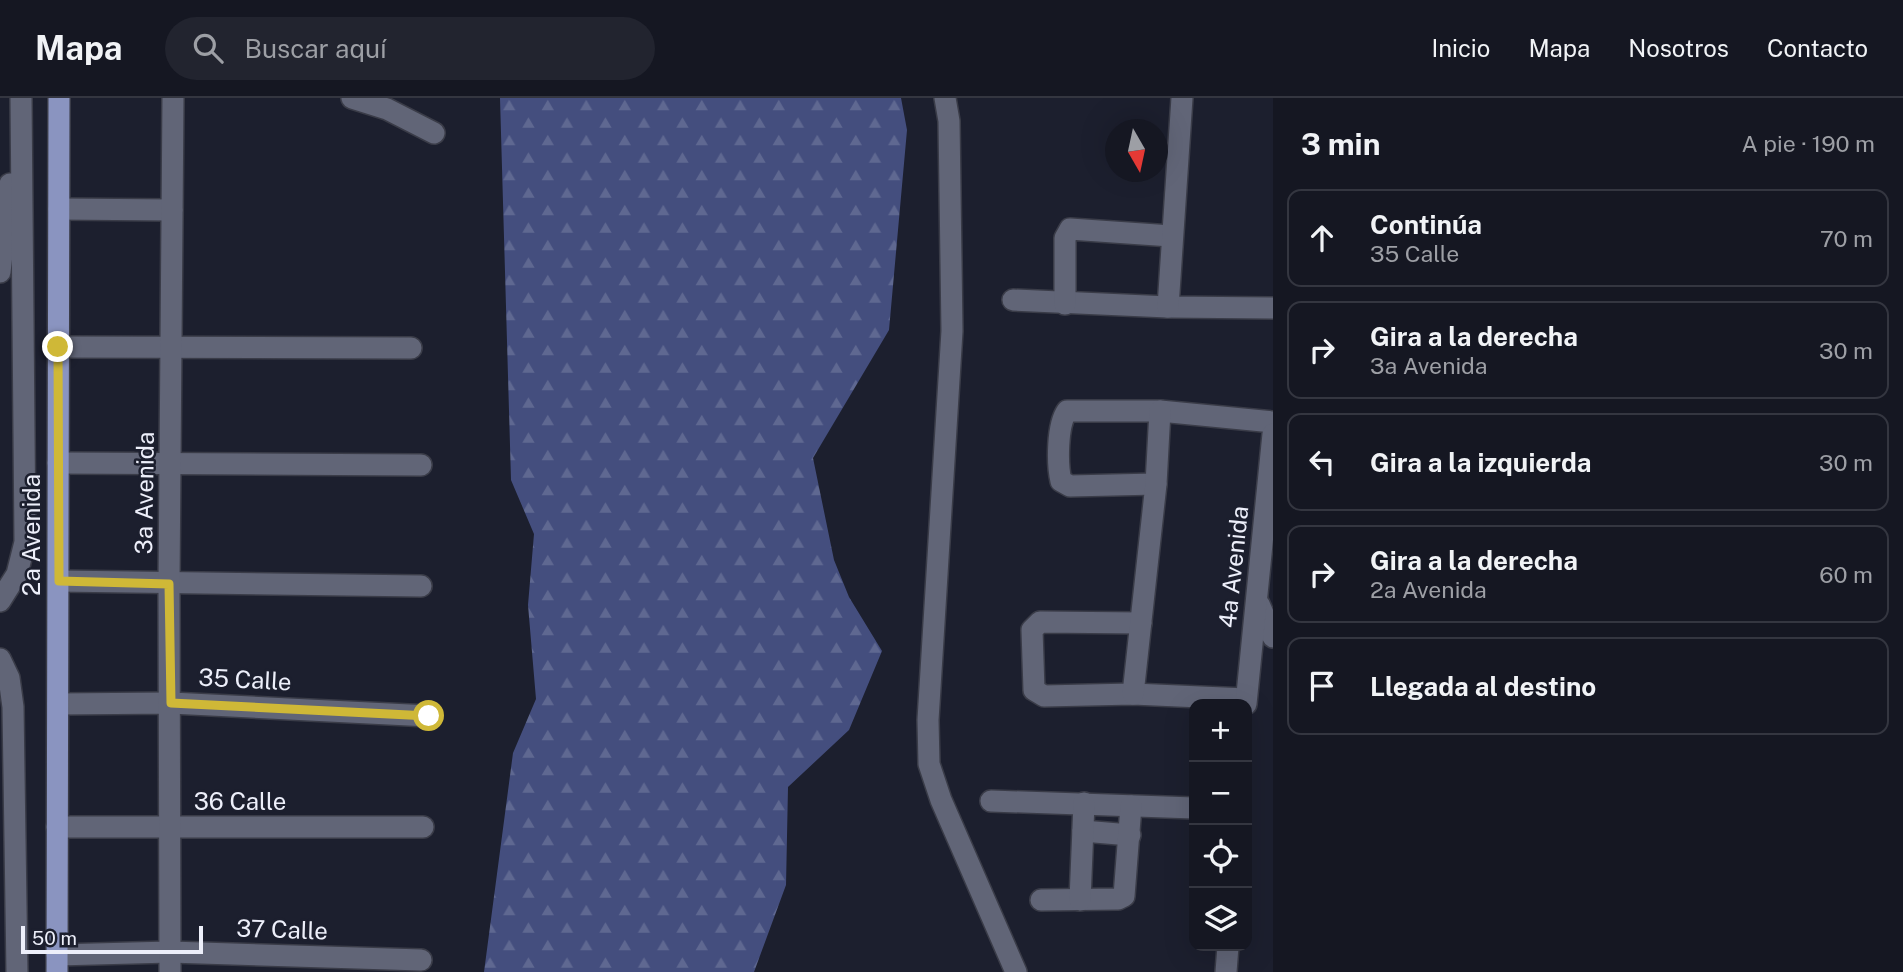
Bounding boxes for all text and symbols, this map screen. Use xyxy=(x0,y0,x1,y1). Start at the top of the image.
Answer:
search box xyxy=(165,17,655,80)
text: Mapa xyxy=(35,29,123,67)
icon: search xyxy=(189,29,227,67)
text: Buscar aquí xyxy=(245,33,386,64)
text: Inicio xyxy=(1431,34,1490,62)
text: Mapa xyxy=(1528,34,1590,62)
text: Nosotros xyxy=(1628,34,1729,62)
text: Contacto xyxy=(1767,34,1868,62)
north arrow xyxy=(1105,119,1168,182)
text: 3 min xyxy=(1301,126,1380,162)
text: A pie · 190 m xyxy=(1741,130,1875,157)
text: Continúa xyxy=(1370,209,1482,240)
icon: ahead xyxy=(1303,219,1341,257)
text: 70 m xyxy=(1820,225,1873,252)
text: 35 Calle xyxy=(1370,240,1459,267)
text: Gira a la derecha xyxy=(1370,321,1578,352)
route end xyxy=(42,331,73,362)
icon: right xyxy=(1303,331,1341,369)
text: 30 m xyxy=(1819,337,1873,364)
text: 3a Avenida xyxy=(1370,352,1488,379)
street label: 3a Avenida xyxy=(129,431,159,555)
icon: left xyxy=(1303,443,1341,481)
text: Gira a la izquierda xyxy=(1370,447,1592,478)
text: 30 m xyxy=(1819,449,1873,476)
street label: 2a Avenida xyxy=(17,474,45,596)
street label: 4a Avenida xyxy=(1213,504,1253,629)
text: Gira a la derecha xyxy=(1370,545,1578,576)
icon: right xyxy=(1303,555,1341,593)
text: 60 m xyxy=(1819,561,1873,588)
text: 2a Avenida xyxy=(1370,576,1487,603)
street label: 35 Calle xyxy=(198,663,292,695)
icon: arrive xyxy=(1303,667,1341,705)
text: Llegada al destino xyxy=(1370,671,1596,702)
map controls xyxy=(1189,699,1252,951)
button: + xyxy=(1189,699,1252,762)
route start xyxy=(413,700,444,731)
button: − xyxy=(1189,762,1252,825)
street label: 36 Calle xyxy=(194,787,286,815)
button: locate xyxy=(1189,825,1252,888)
button: layers xyxy=(1189,888,1252,951)
street label: 37 Calle xyxy=(236,913,328,945)
scale bar xyxy=(21,923,203,955)
text: 50 m xyxy=(32,927,77,949)

